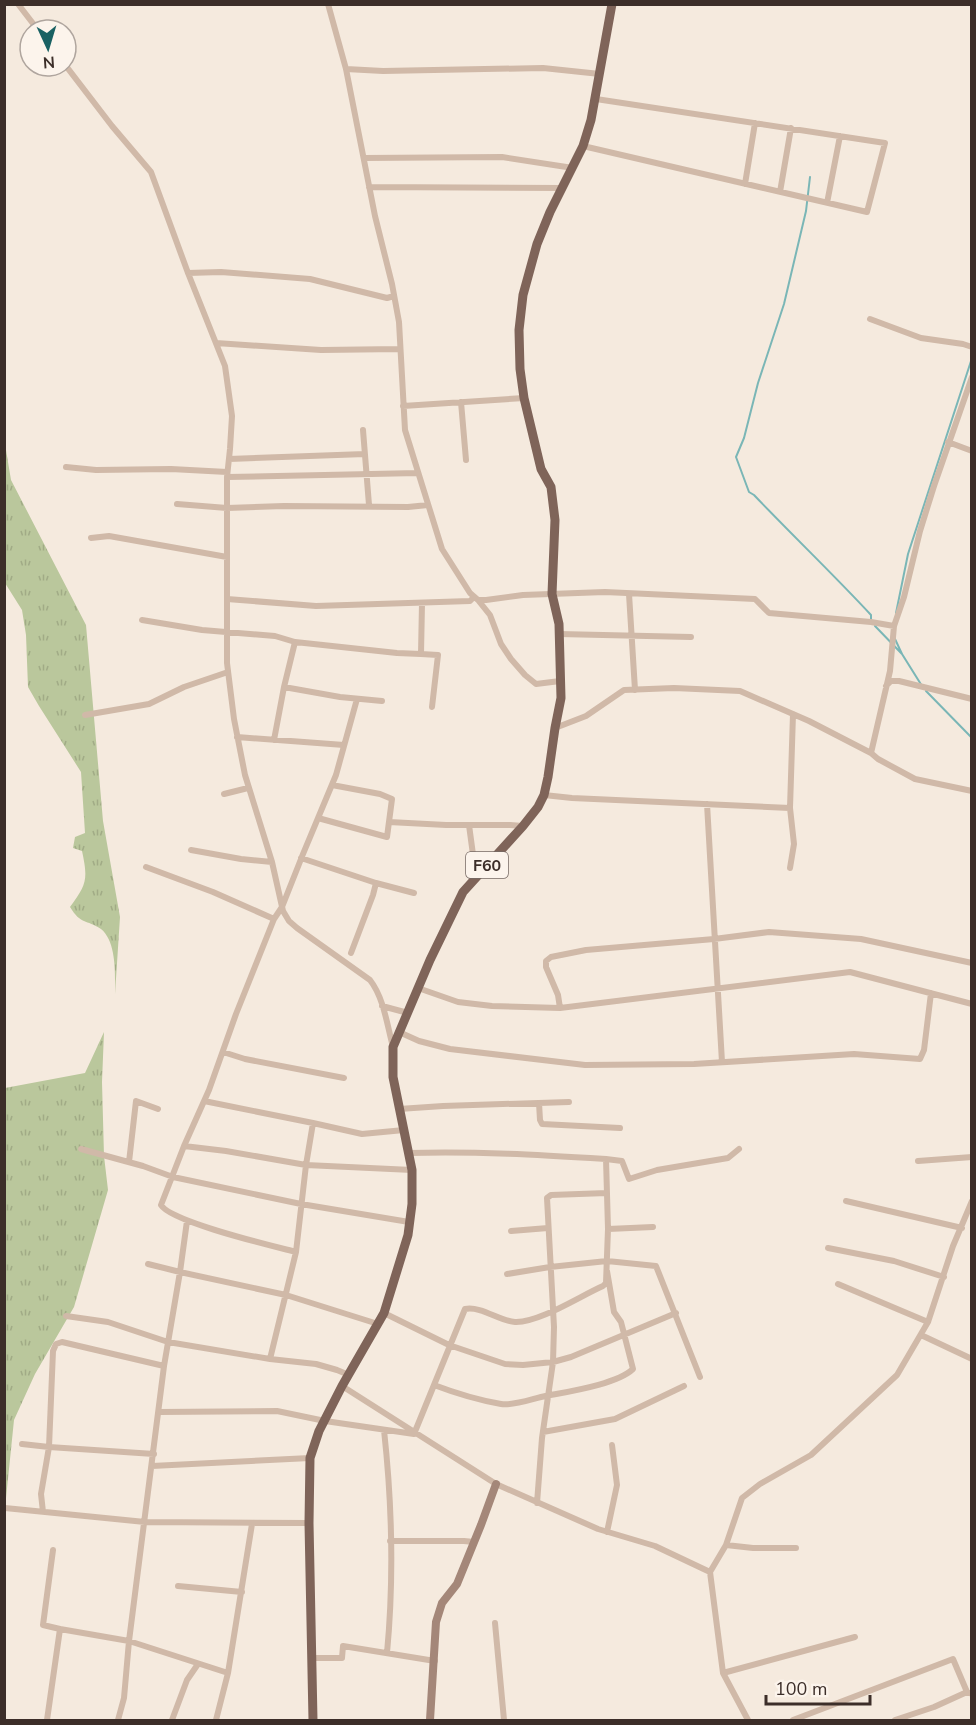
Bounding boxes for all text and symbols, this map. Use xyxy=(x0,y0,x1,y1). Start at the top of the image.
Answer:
north arrow xyxy=(18,18,78,78)
text: N xyxy=(42,51,56,73)
road number: F60 xyxy=(466,852,508,878)
scale bar xyxy=(766,1668,870,1706)
text: 100 m xyxy=(775,1677,827,1701)

